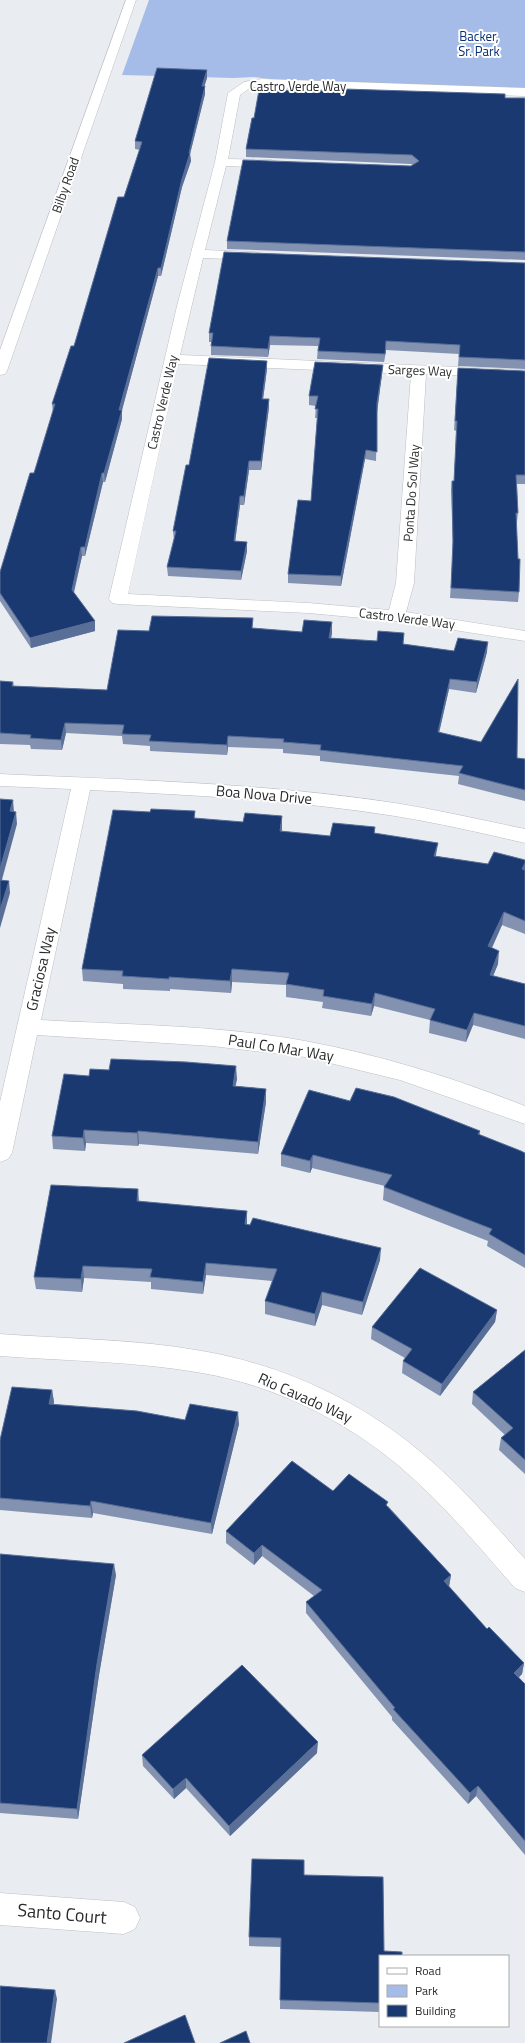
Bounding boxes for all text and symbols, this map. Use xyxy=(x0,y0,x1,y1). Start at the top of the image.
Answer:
park label: Backer, Sr. Park xyxy=(458,26,500,61)
street label: Castro Verde Way xyxy=(250,76,346,96)
street label: Bilby Road xyxy=(46,154,84,216)
street label: Castro Verde Way xyxy=(141,353,183,451)
street label: Sarges Way xyxy=(388,359,452,381)
street label: Ponta Do Sol Way xyxy=(398,444,424,542)
street label: Castro Verde Way xyxy=(358,602,456,634)
street label: Boa Nova Drive xyxy=(215,779,313,810)
street label: Graciosa Way xyxy=(20,925,61,1013)
street label: Paul Co Mar Way xyxy=(227,1028,336,1067)
street label: Rio Cavado Way xyxy=(254,1367,356,1429)
street label: Santo Court xyxy=(16,1896,108,1931)
legend xyxy=(379,1955,509,2027)
text: Road xyxy=(415,1961,441,1980)
text: Park xyxy=(415,1981,438,2000)
text: Building xyxy=(415,2001,456,2020)

